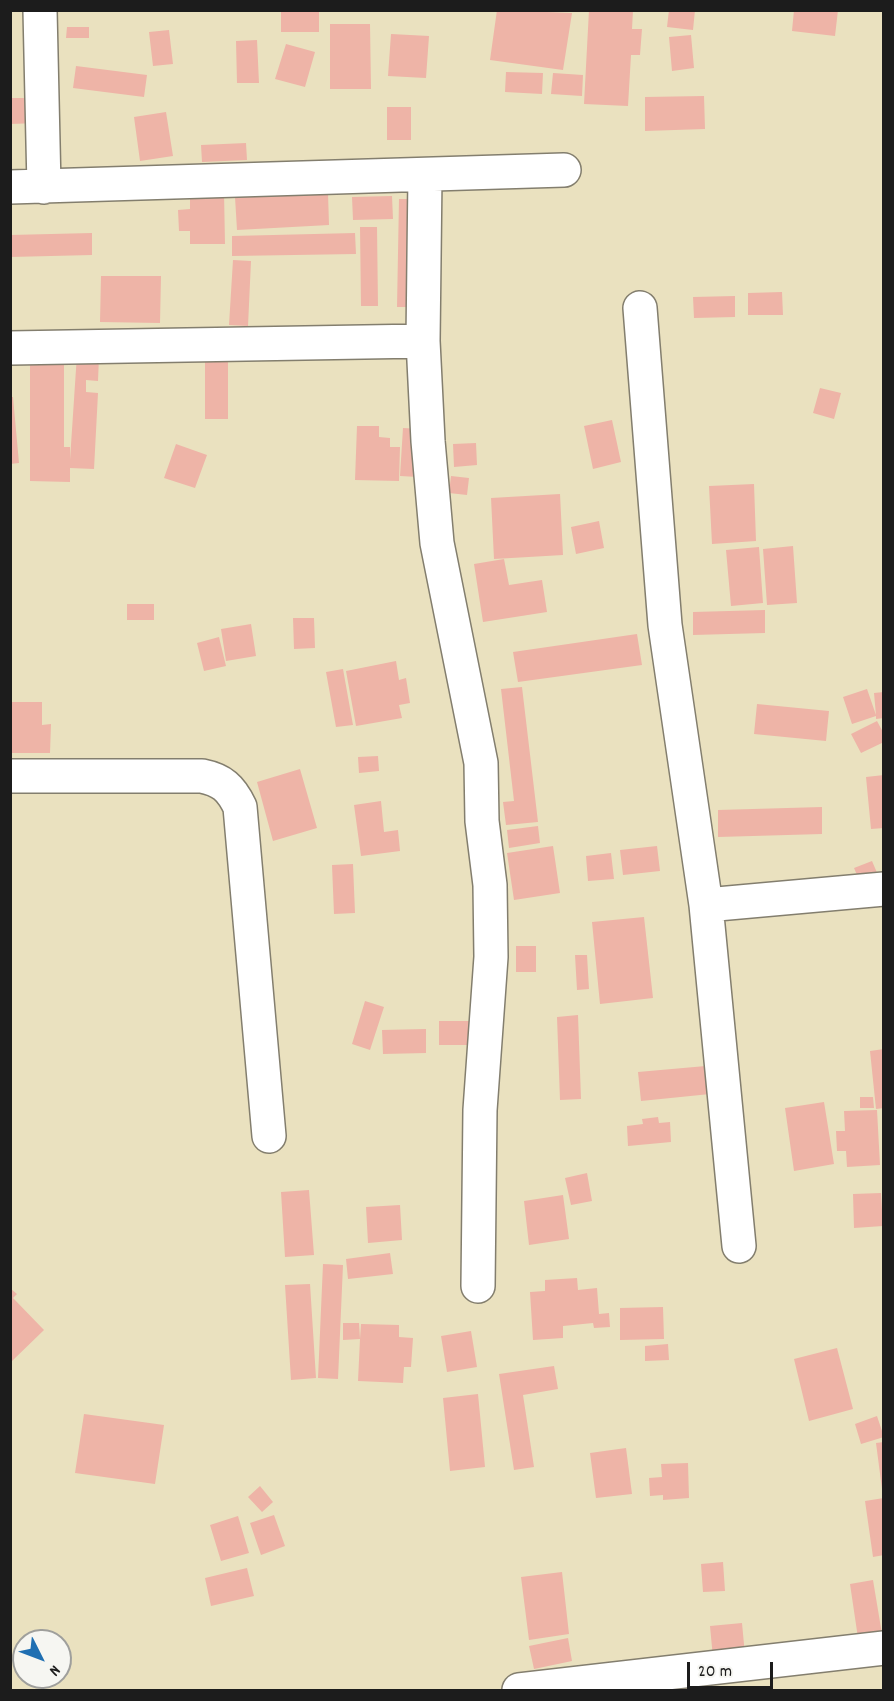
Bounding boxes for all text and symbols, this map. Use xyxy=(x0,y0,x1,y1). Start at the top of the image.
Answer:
north arrow xyxy=(12,1629,72,1689)
scale bar xyxy=(690,1650,776,1688)
text: N xyxy=(43,1659,65,1681)
text: 20 m xyxy=(698,1660,732,1685)

